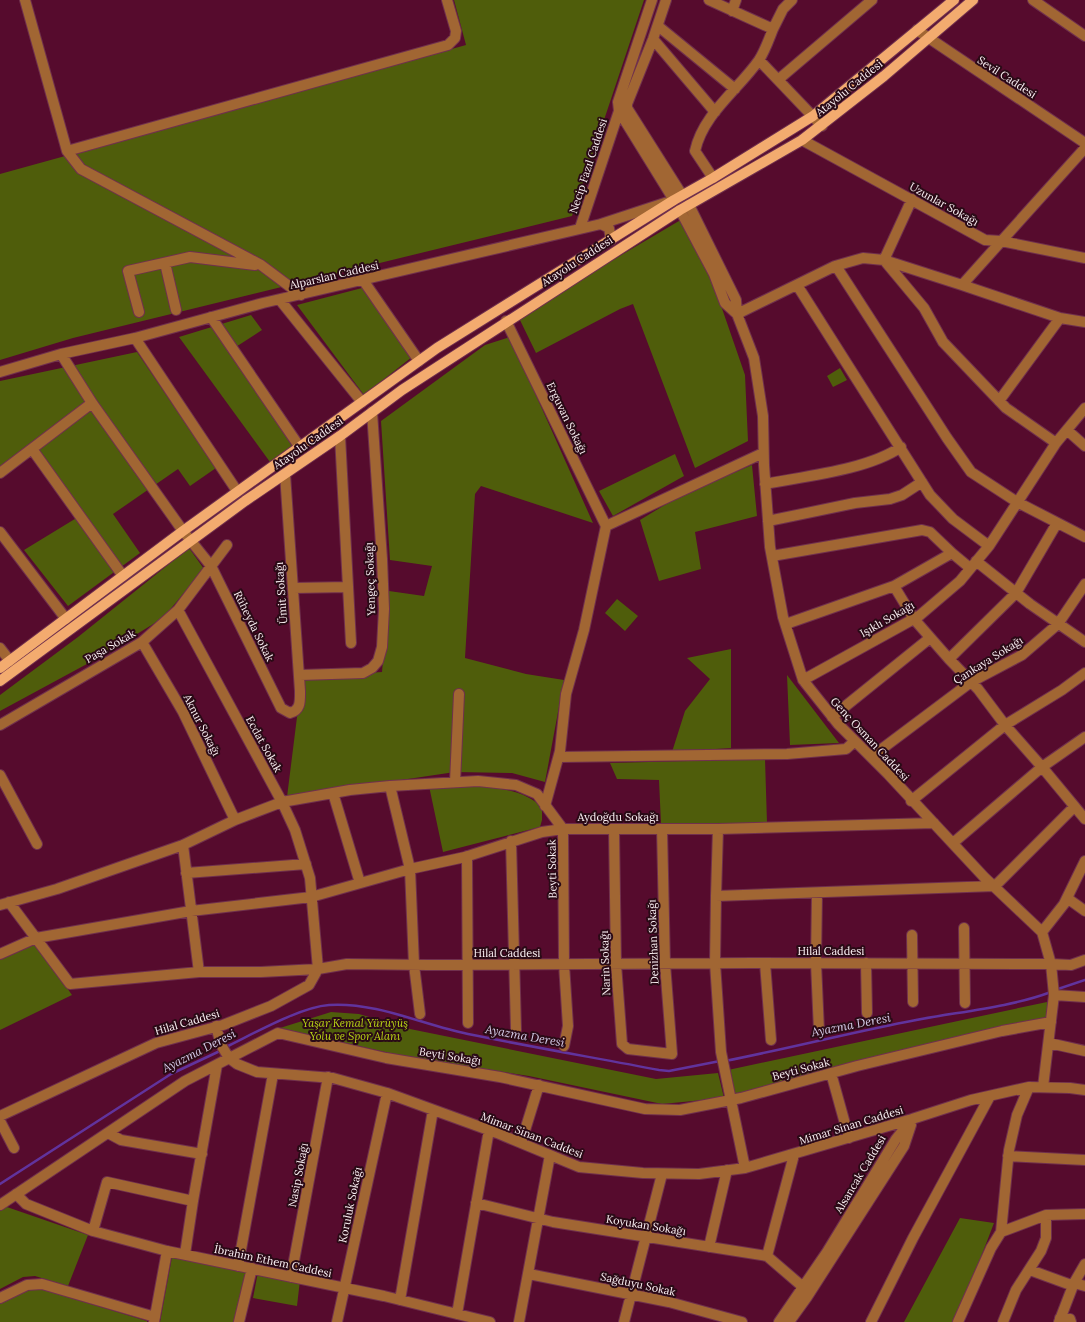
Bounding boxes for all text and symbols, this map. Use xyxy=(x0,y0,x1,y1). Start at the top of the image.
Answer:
street label: Sevil Caddesi xyxy=(975,53,1039,101)
street label: Atayolu Caddesi xyxy=(812,57,885,120)
street label: Necip Fazıl Caddesi xyxy=(566,117,610,215)
street label: Uzunlar Sokağı xyxy=(907,179,981,229)
street label: Atayolu Caddesi xyxy=(538,233,615,290)
street label: Alparslan Caddesi xyxy=(287,258,380,292)
street label: Erguvan Sokağı xyxy=(543,380,591,456)
street label: Atayolu Caddesi xyxy=(270,414,346,473)
street label: Yengeç Sokağı xyxy=(362,542,378,617)
street label: Ümit Sokağı xyxy=(271,561,290,625)
street label: Rüheyda Sokak xyxy=(231,588,277,664)
street label: Işıklı Sokağı xyxy=(857,598,917,640)
street label: Paşa Sokak xyxy=(82,626,138,666)
street label: Çankaya Sokağı xyxy=(951,633,1025,687)
street label: Aknur Sokağı xyxy=(180,691,224,758)
street label: Genç Osman Caddesi xyxy=(828,694,912,784)
street label: Ecdat Sokak xyxy=(243,713,285,775)
street label: Aydoğdu Sokağı xyxy=(576,810,659,824)
street label: Beyti Sokak xyxy=(544,839,560,899)
street label: Denizhan Sokağı xyxy=(645,899,661,985)
street label: Narin Sokağı xyxy=(597,930,613,996)
street label: Hilal Caddesi xyxy=(798,944,864,958)
street label: Hilal Caddesi xyxy=(474,946,540,960)
street label: Hilal Caddesi xyxy=(153,1006,221,1038)
water label: Ayazma Deresi xyxy=(809,1009,892,1040)
park label: Yaşar Kemal Yürüyüş Yolu ve Spor Alanı xyxy=(302,1016,408,1043)
water label: Ayazma Deresi xyxy=(483,1021,566,1050)
water label: Ayazma Deresi xyxy=(159,1026,238,1076)
street label: Beyti Sokağı xyxy=(418,1044,482,1068)
street label: Beyti Sokak xyxy=(771,1055,831,1083)
street label: Mimar Sinan Caddesi xyxy=(797,1102,905,1148)
street label: Mimar Sinan Caddesi xyxy=(479,1109,585,1161)
street label: Alsancak Caddesi xyxy=(831,1133,889,1216)
street label: Nasip Sokağı xyxy=(285,1142,311,1208)
street label: Koruluk Sokağı xyxy=(335,1166,365,1244)
street label: Koyukan Sokağı xyxy=(605,1212,687,1238)
street label: İbrahim Ethem Caddesi xyxy=(213,1241,333,1280)
street label: Sağduyu Sokak xyxy=(599,1269,677,1299)

